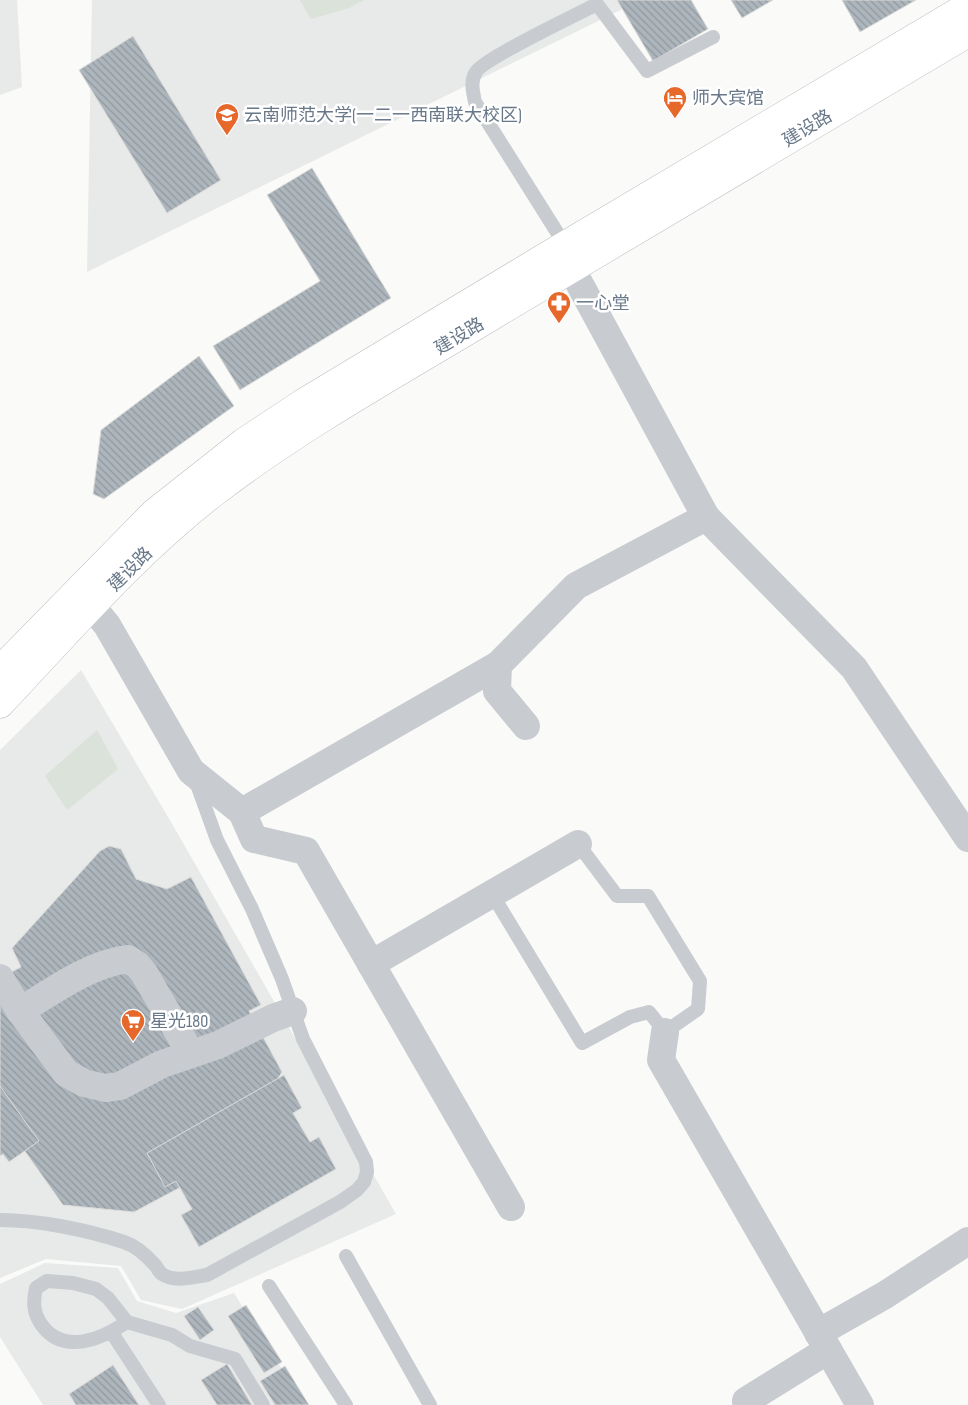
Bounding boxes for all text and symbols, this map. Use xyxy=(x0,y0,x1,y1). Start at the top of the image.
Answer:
hotel icon: 师大宾馆 xyxy=(662,85,688,119)
place label: 师大宾馆 xyxy=(692,88,764,109)
school or university icon: 云南师范大学(一二一西南联大校区) xyxy=(214,102,240,136)
place label: 云南师范大学(一二一西南联大校区) xyxy=(244,105,522,126)
street label: 建设路 xyxy=(779,106,836,151)
pharmacy icon: 一心堂 xyxy=(546,290,572,324)
place label: 一心堂 xyxy=(576,293,630,314)
street label: 建设路 xyxy=(431,314,488,359)
street label: 建设路 xyxy=(104,543,157,596)
supermarket icon: 星光180 xyxy=(120,1008,146,1042)
place label: 星光180 xyxy=(150,1011,208,1032)

